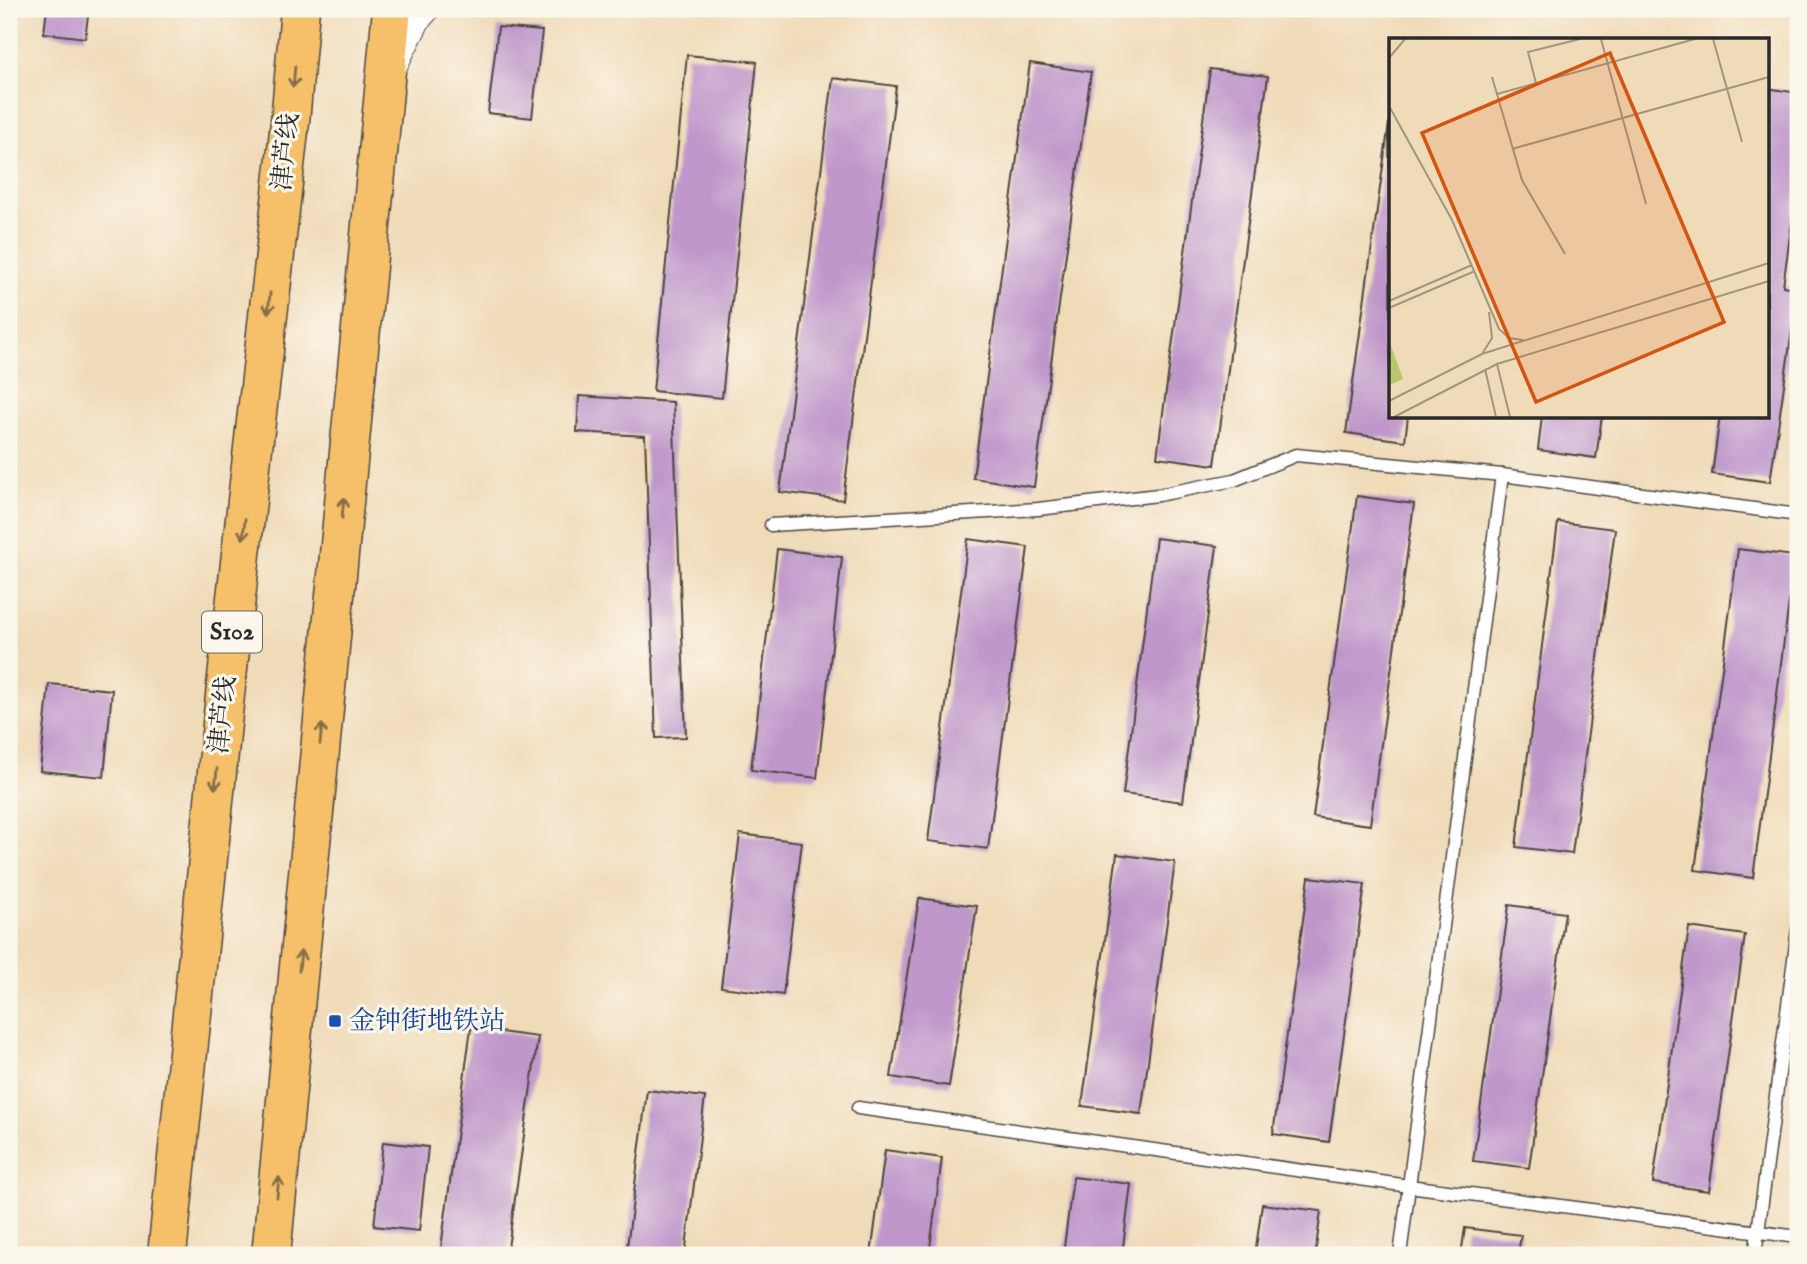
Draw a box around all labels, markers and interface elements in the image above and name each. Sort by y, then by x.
inset map [1389,38,1769,418]
one-way arrow [287,65,300,88]
street label: 津芦线 [266,111,306,193]
one-way arrow [263,291,276,314]
one-way arrow [337,497,350,520]
one-way arrow [237,517,250,540]
road number: S102 [202,612,262,652]
street label: 津芦线 [203,674,243,756]
one-way arrow [315,724,328,746]
one-way arrow [209,768,222,790]
one-way arrow [293,950,306,973]
place label: 金钟街地铁站 [349,1005,505,1038]
marker: 金钟街地铁站 [327,1013,343,1029]
one-way arrow [272,1177,285,1199]

